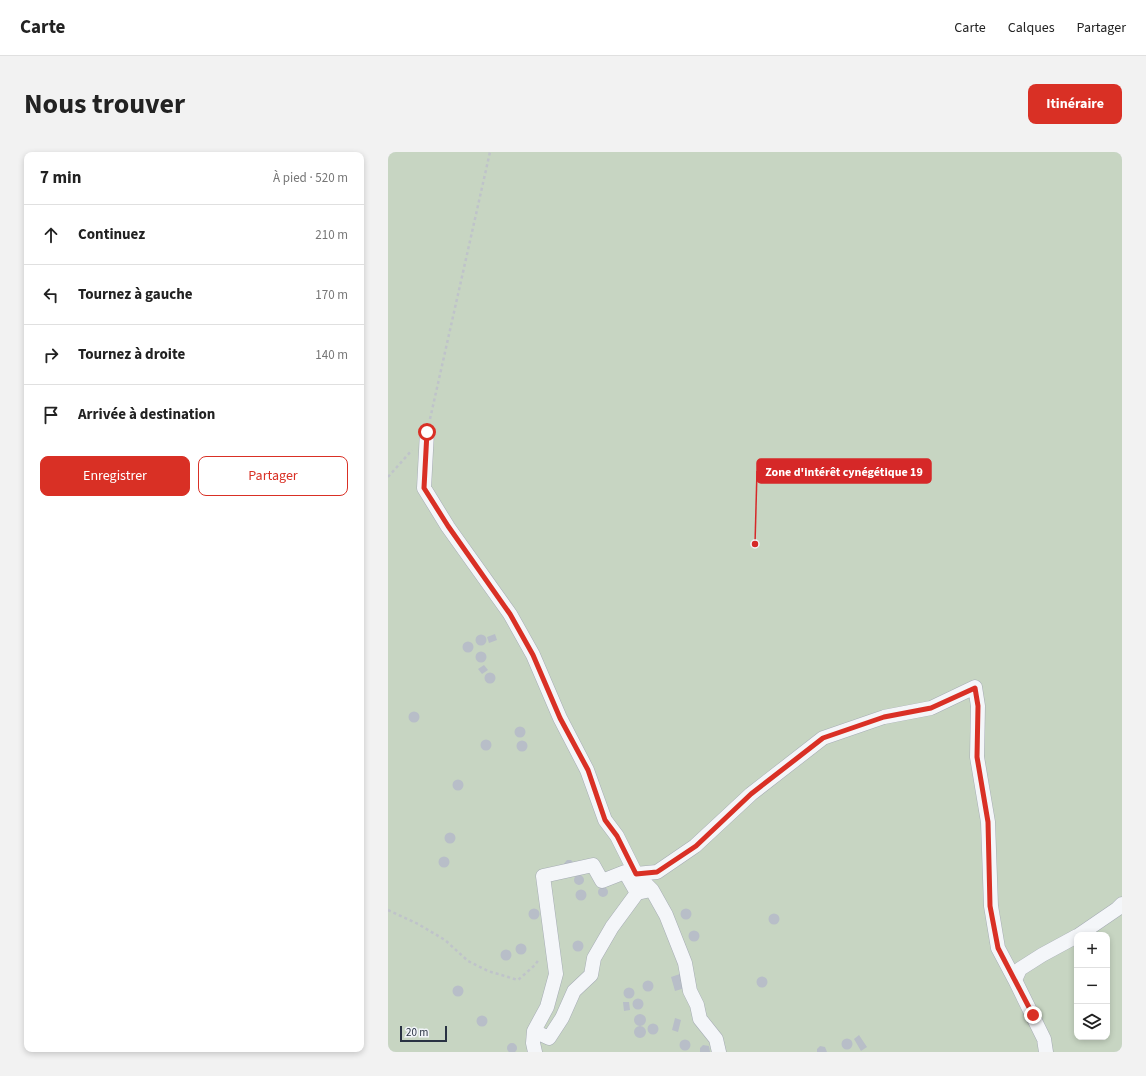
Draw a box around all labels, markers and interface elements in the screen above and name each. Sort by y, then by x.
text: Carte [20,14,65,41]
text: Carte [954,18,986,38]
text: Calques [1008,18,1055,38]
text: Partager [1077,18,1126,38]
text: Nous trouver [24,84,185,124]
button: Itinéraire [1028,84,1122,124]
text: 7 min [40,166,81,190]
text: À pied · 520 m [273,169,348,187]
icon: ahead [40,224,62,246]
text: Continuez [78,224,145,245]
text: 210 m [315,226,348,244]
icon: left [40,284,62,306]
text: Tournez à gauche [78,284,193,305]
text: 170 m [315,286,348,304]
icon: right [40,344,62,366]
text: Tournez à droite [78,344,185,365]
text: 140 m [315,346,348,364]
icon: arrive [40,404,62,426]
text: Arrivée à destination [78,404,215,425]
route start [418,423,436,441]
button: Enregistrer [40,456,190,496]
button: Partager [198,456,348,496]
callout: Zone d'intérêt cynégétique 19 [757,459,931,483]
text: Zone d'intérêt cynégétique 19 [765,464,923,481]
map controls [1074,932,1110,1040]
button: + [1074,932,1110,968]
button: − [1074,968,1110,1004]
button: layers [1074,1004,1110,1040]
route end [1024,1006,1042,1024]
scale bar [400,1024,447,1043]
text: 20 m [406,1025,428,1040]

